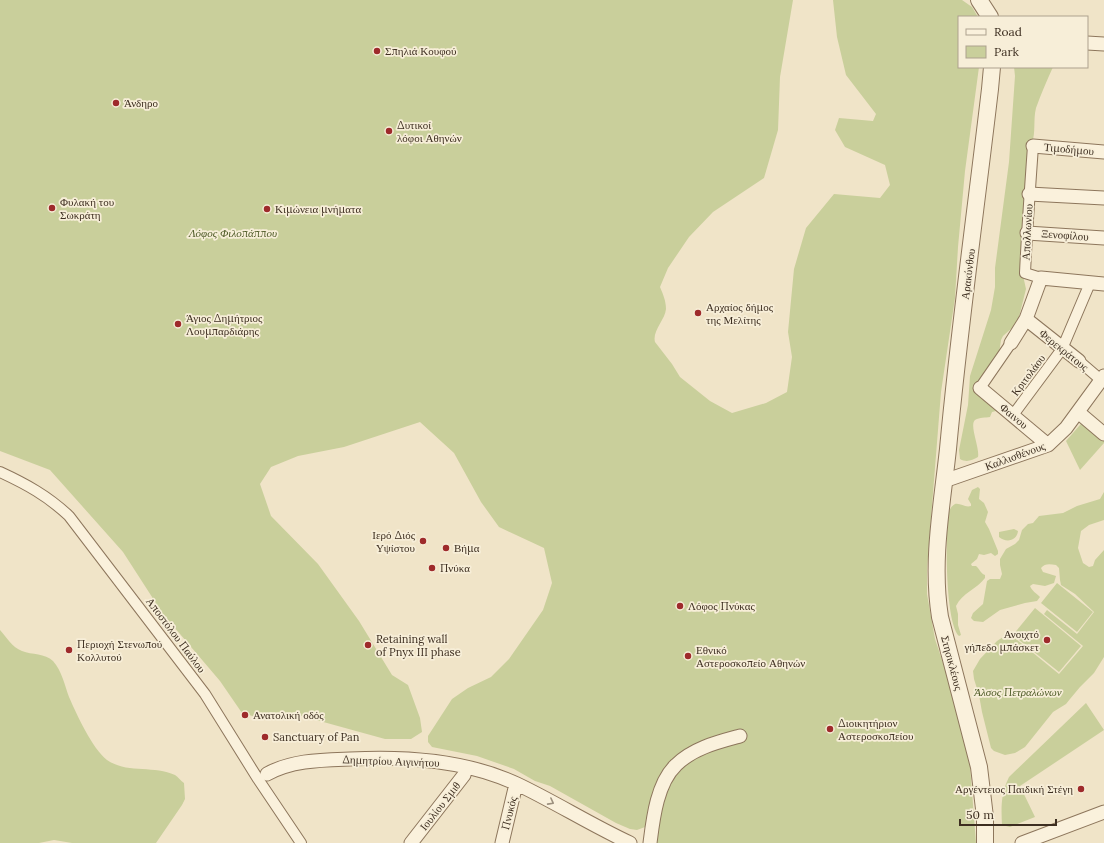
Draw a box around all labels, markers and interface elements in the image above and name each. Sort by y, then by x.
legend [958,16,1088,68]
text: Road [994,24,1022,39]
place label: Σπηλιά Κουφού [385,44,457,58]
text: Park [994,44,1020,59]
marker: Σπηλιά Κουφού [372,46,382,56]
place label: Άνδηρο [124,96,159,110]
marker: Άνδηρο [111,98,121,108]
place label: Δυτικοί λόφοι Αθηνών [397,118,462,145]
marker: Δυτικοί λόφοι Αθηνών [384,126,394,136]
street label: Τιμοδήμου [1043,140,1095,158]
place label: Φυλακή του Σωκράτη [60,195,115,222]
place label: Κιμώνεια μνήματα [275,202,362,216]
marker: Φυλακή του Σωκράτη [47,203,57,213]
street label: Απολλωνίου [1019,203,1036,261]
marker: Κιμώνεια μνήματα [262,204,272,214]
park label: Λόφος Φιλοπάππου [188,226,277,240]
street label: Ξενοφίλου [1041,226,1090,244]
street label: Αρακύνθου [958,247,978,300]
place label: Αρχαίος δήμος της Μελίτης [706,300,774,327]
marker: Αρχαίος δήμος της Μελίτης [693,308,703,318]
place label: Άγιος Δημήτριος Λουμπαρδιάρης [186,311,263,338]
marker: Άγιος Δημήτριος Λουμπαρδιάρης [173,319,183,329]
street label: Φερεκράτους [1037,326,1092,374]
street label: Κριτολάου [1008,351,1048,399]
street label: Φαινου [997,400,1031,432]
street label: Καλλισθένους [983,438,1048,473]
place label: Ιερό Διός Υψίστου [372,528,416,555]
marker: Ιερό Διός Υψίστου [418,536,428,546]
place label: Βήμα [454,541,480,555]
marker: Βήμα [441,543,451,553]
place label: Πνύκα [440,561,470,575]
marker: Πνύκα [427,563,437,573]
street label: Αποστόλου Παύλου [143,595,209,676]
place label: Λόφος Πνύκας [688,599,756,613]
marker: Λόφος Πνύκας [675,601,685,611]
place label: Ανοιχτό γήπεδο μπάσκετ [963,627,1040,654]
place label: Retaining wall of Pnyx III phase [376,632,461,659]
street label: Στησικλέους [938,634,966,693]
marker: Ανοιχτό γήπεδο μπάσκετ [1042,635,1052,645]
place label: Περιοχή Στενωπού Κολλυτού [77,637,163,664]
marker: Retaining wall of Pnyx III phase [363,640,373,650]
place label: Εθνικό Αστεροσκοπείο Αθηνών [696,643,805,670]
marker: Περιοχή Στενωπού Κολλυτού [64,645,74,655]
marker: Εθνικό Αστεροσκοπείο Αθηνών [683,651,693,661]
park label: Άλσος Πετραλώνων [973,685,1062,699]
place label: Ανατολική οδός [253,708,324,722]
marker: Ανατολική οδός [240,710,250,720]
place label: Διοικητήριον Αστεροσκοπείου [838,716,914,743]
marker: Διοικητήριον Αστεροσκοπείου [825,724,835,734]
place label: Sanctuary of Pan [273,730,360,744]
marker: Sanctuary of Pan [260,732,270,742]
street label: Δημητρίου Αιγινήτου [342,752,440,770]
street label: Ιουλίου Σμιθ [417,779,463,833]
place label: Αργέντειος Παιδική Στέγη [955,782,1073,796]
marker: Αργέντειος Παιδική Στέγη [1076,784,1086,794]
street label: Πνυκός [498,794,520,831]
one-way arrow [547,797,554,805]
scale bar [960,801,1056,827]
text: 50 m [966,807,994,822]

